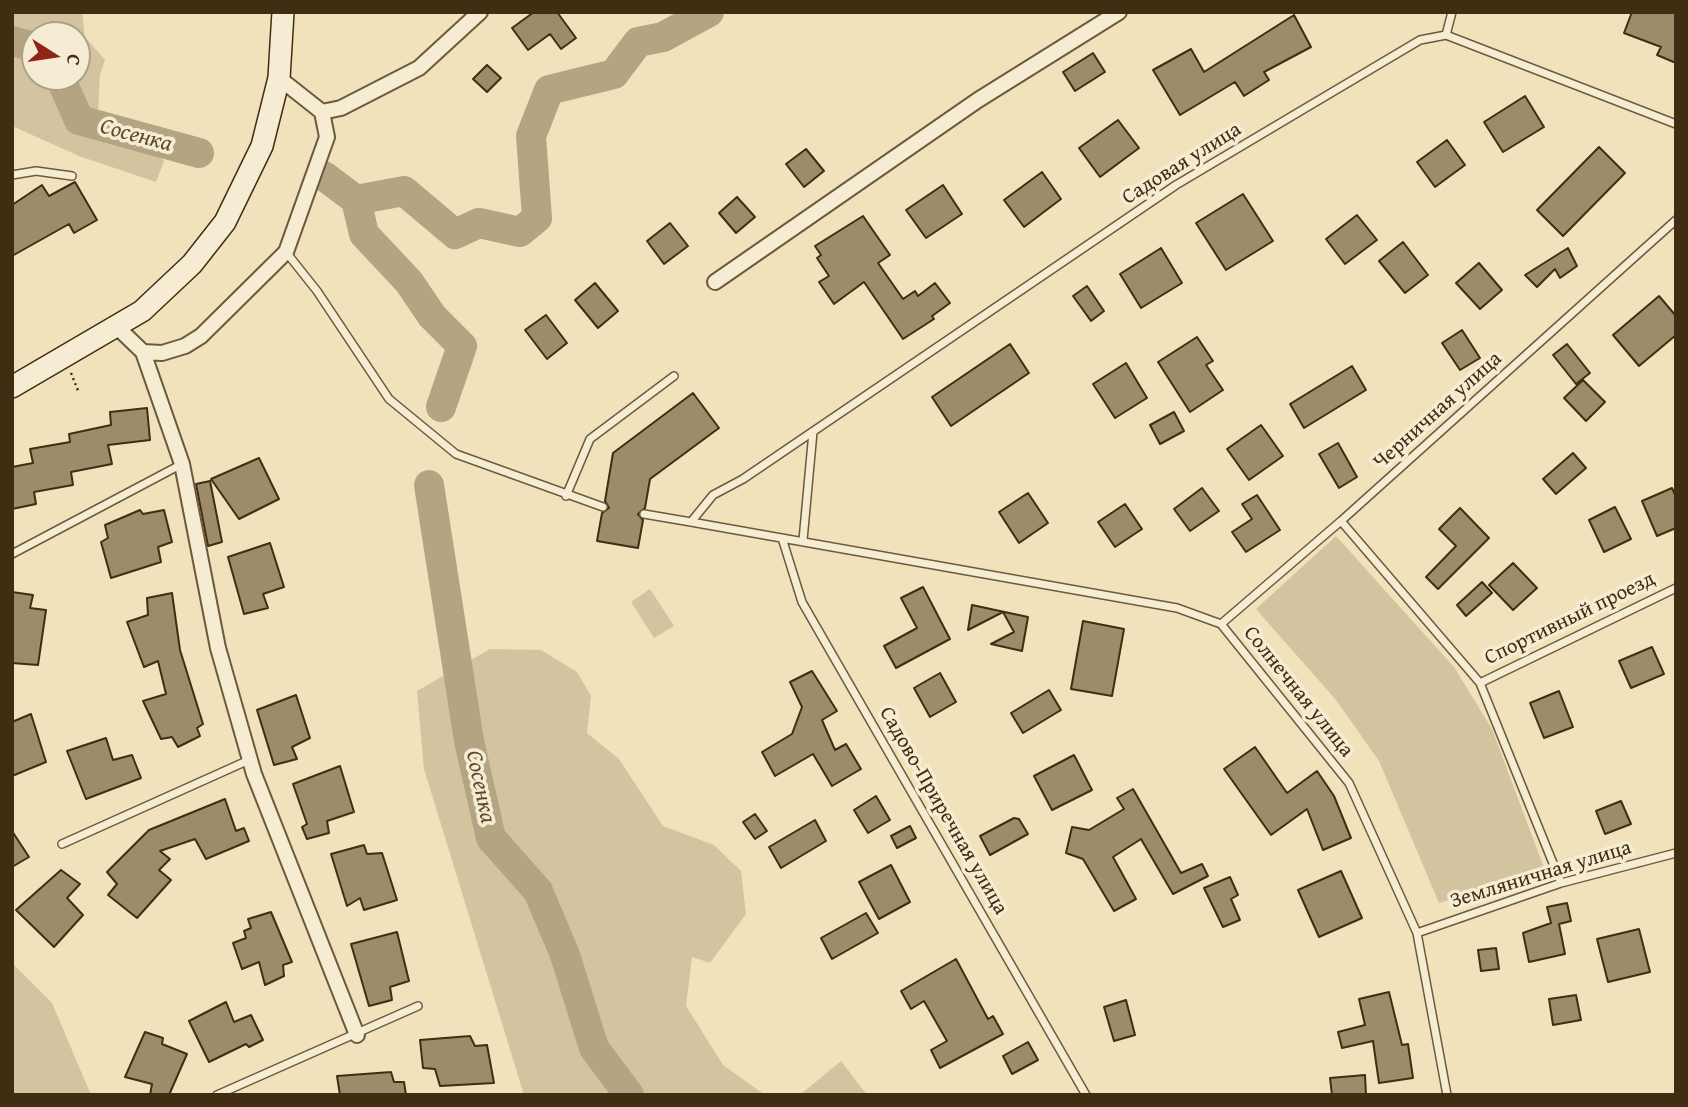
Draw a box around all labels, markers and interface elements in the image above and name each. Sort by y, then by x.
north arrow [21,21,91,91]
text: С [60,52,89,68]
water label: Сосенка [97,113,175,159]
street label: Садовая улица [1118,117,1246,211]
street label: Черничная улица [1369,347,1507,475]
street label: Спортивный проезд [1481,567,1659,671]
street label: Солнечная улица [1238,621,1358,763]
street label: Садово-Приречная улица [873,703,1013,919]
water label: Сосенка [459,748,501,826]
street label: Земляничная улица [1447,835,1635,915]

